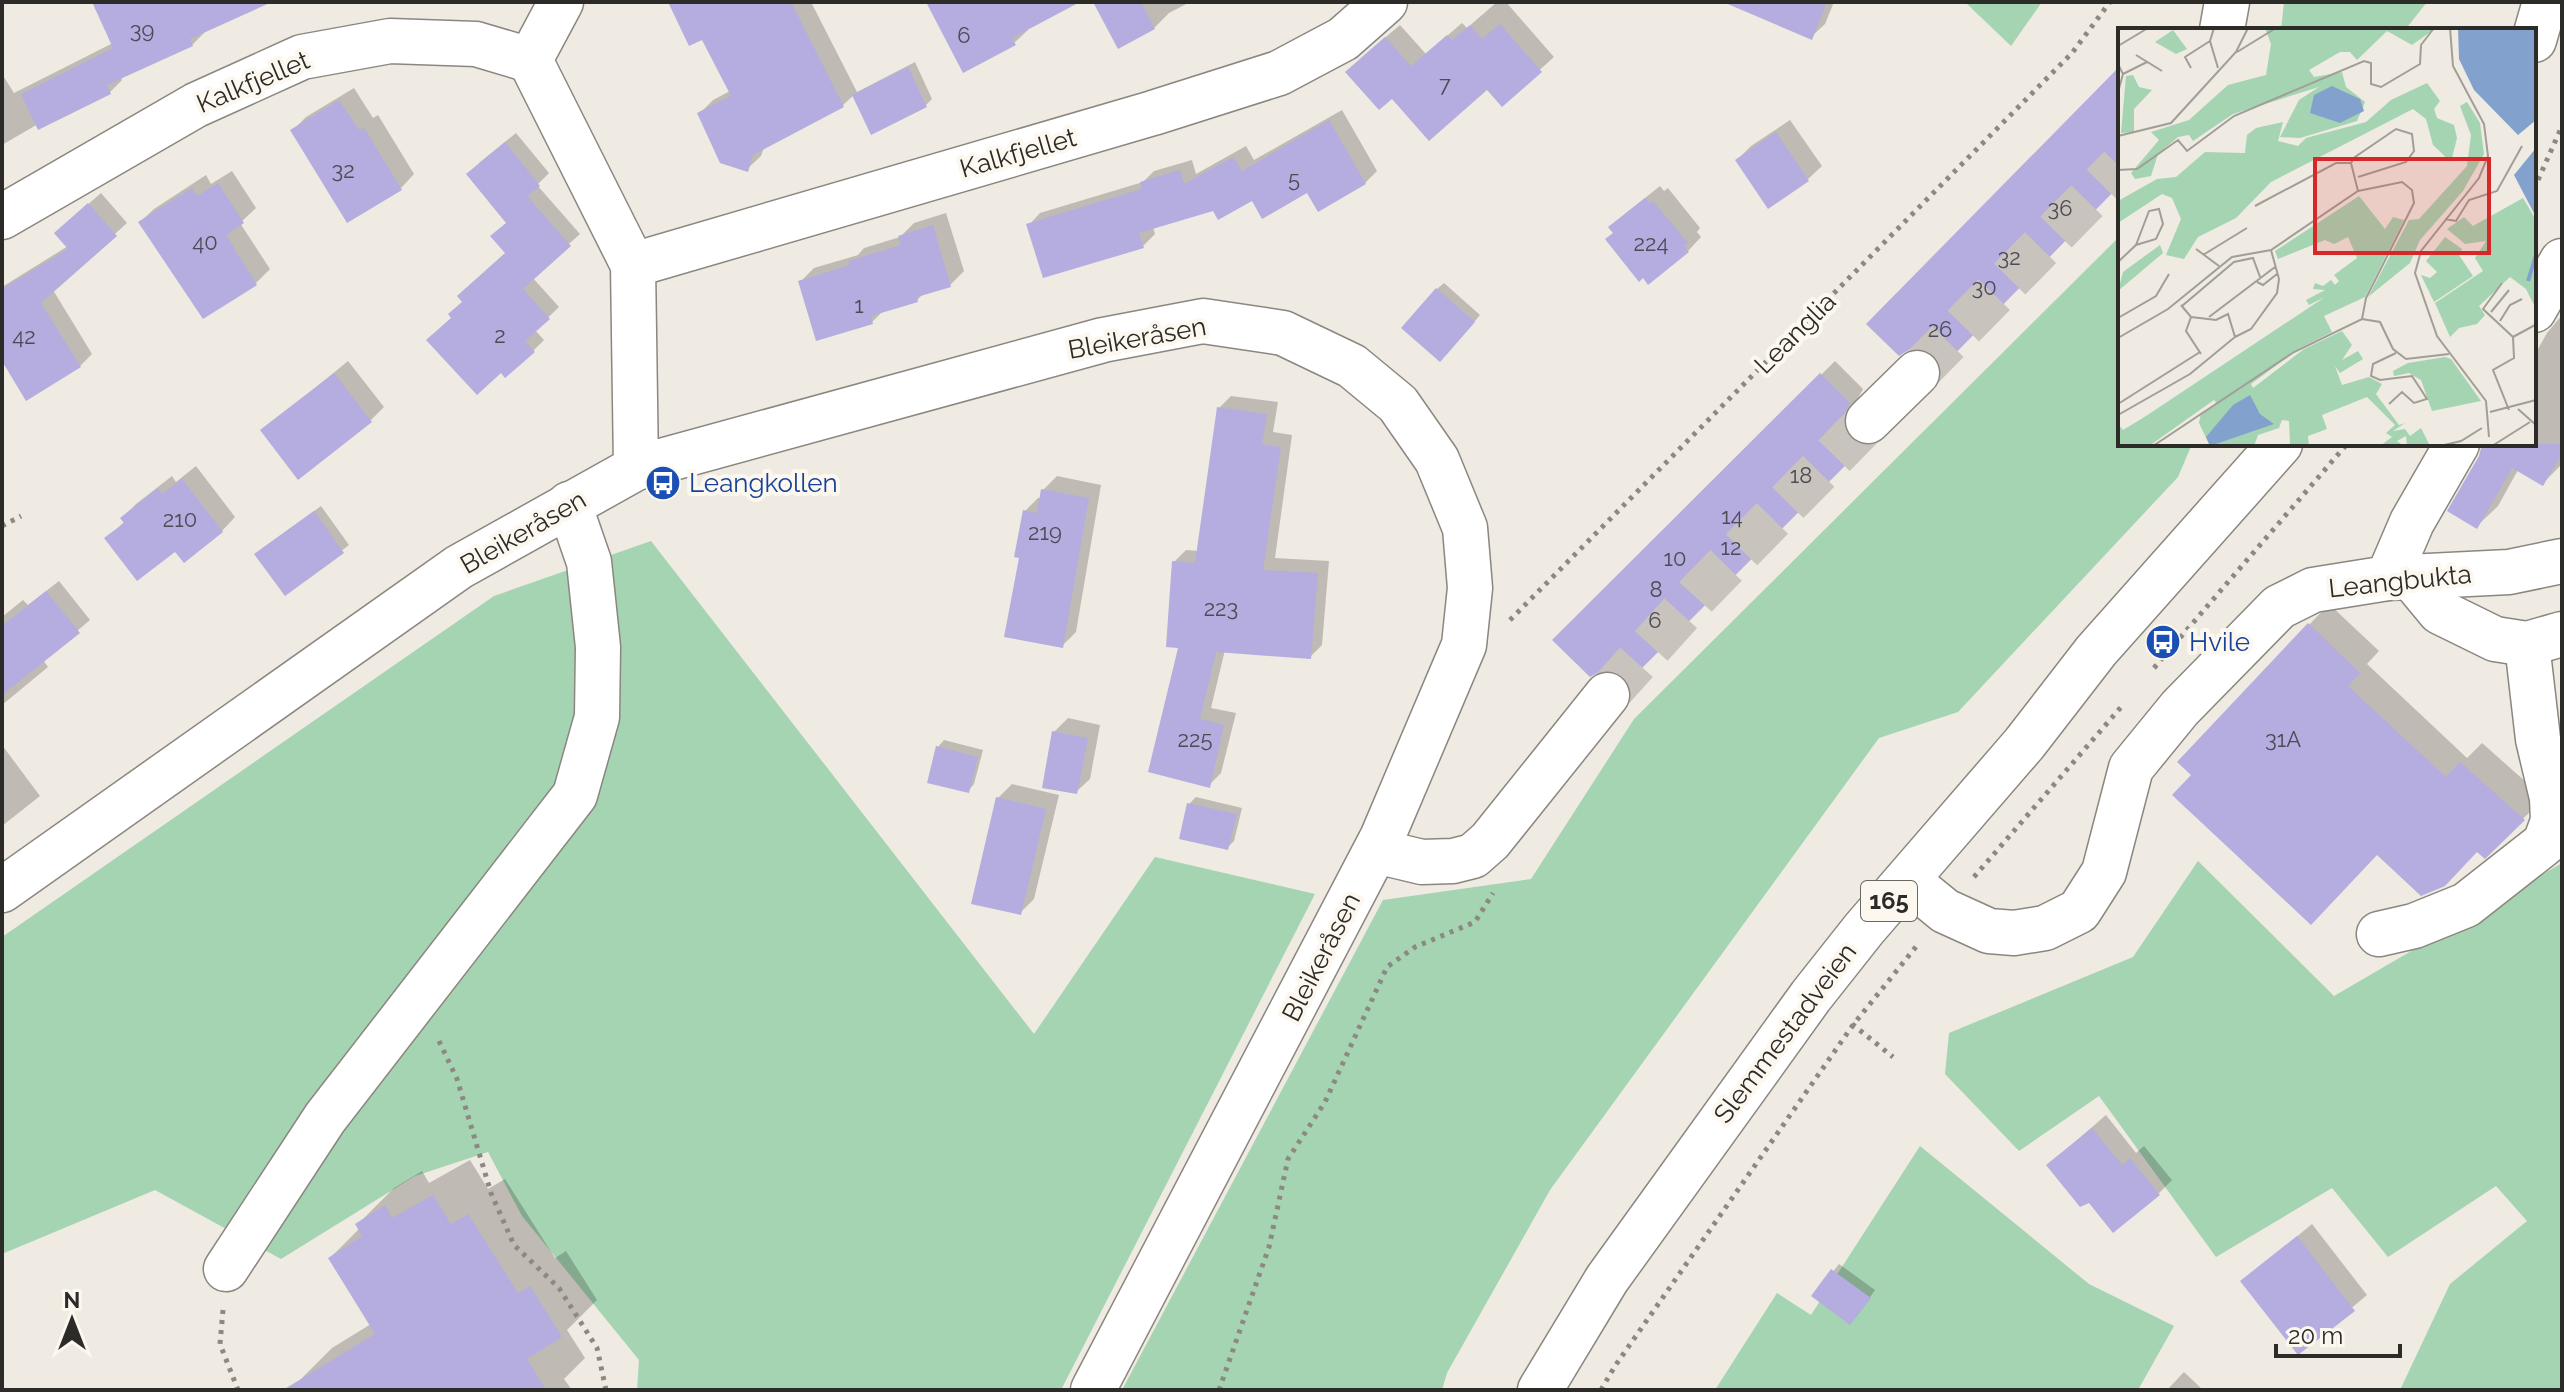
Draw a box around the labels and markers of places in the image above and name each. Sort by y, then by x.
bus stop icon: Leangkollen [644,464,682,502]
place label: Leangkollen [689,468,838,498]
bus stop icon: Hvile [2144,623,2182,661]
place label: Hvile [2189,627,2250,657]

